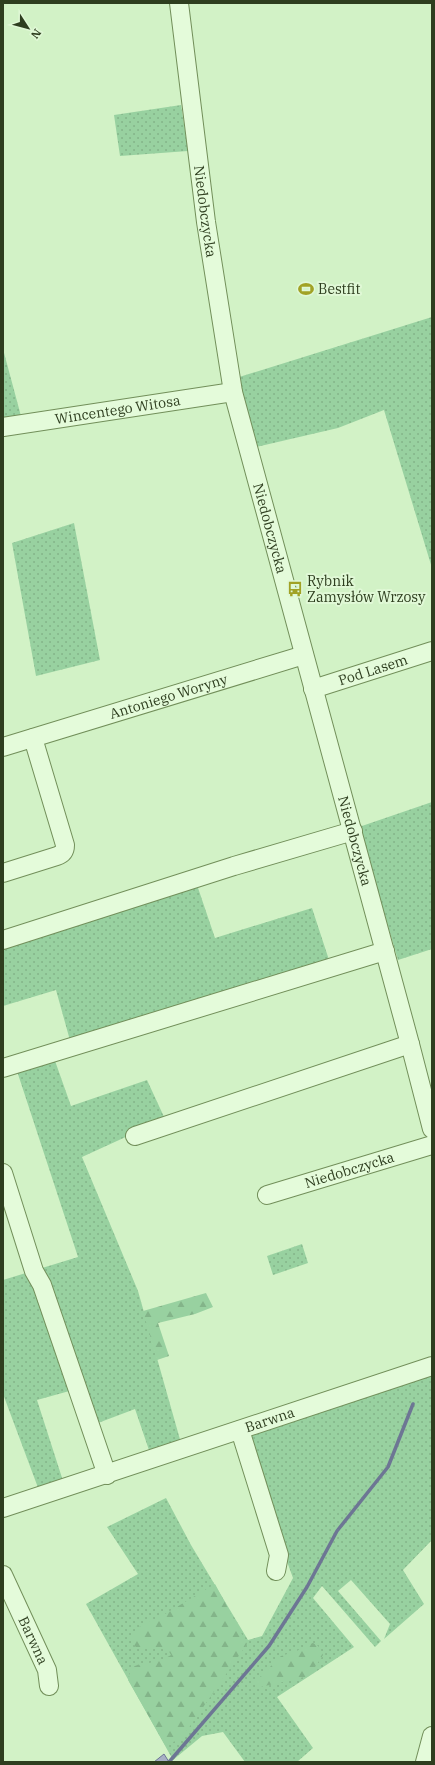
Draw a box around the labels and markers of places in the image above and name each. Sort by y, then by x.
sports icon: Bestfit [297,280,315,298]
place label: Bestfit [318,280,360,298]
place label: Rybnik Zamysłów Wrzosy [307,572,426,606]
bus stop icon: Rybnik Zamysłów Wrzosy [286,580,304,598]

